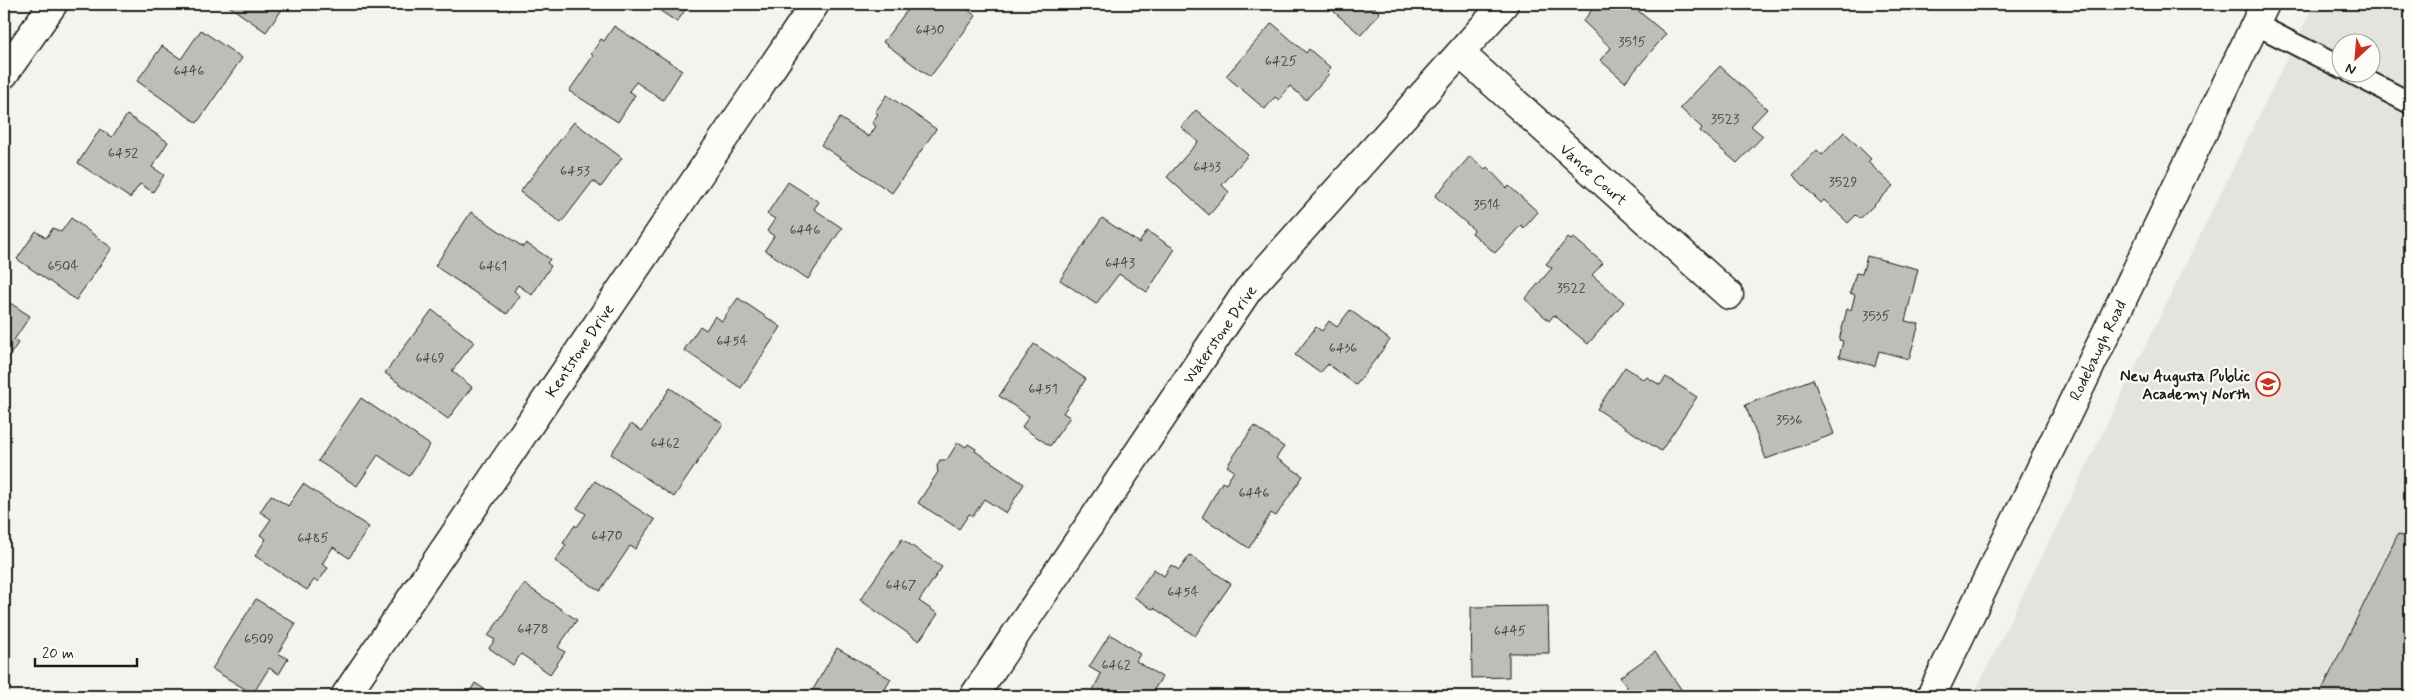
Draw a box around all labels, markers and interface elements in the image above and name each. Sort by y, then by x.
house number: 6430 [915,21,945,39]
north arrow [2332,32,2382,82]
house number: 3515 [1618,33,1646,51]
house number: 6425 [1265,52,1297,70]
text: N [2343,59,2359,79]
house number: 6446 [173,62,205,80]
house number: 3523 [1711,110,1739,128]
street label: Vance Court [1555,139,1632,211]
house number: 6452 [108,144,138,162]
house number: 6433 [1193,158,1221,176]
house number: 6453 [560,162,590,180]
house number: 3529 [1828,173,1858,191]
house number: 3514 [1473,196,1501,214]
house number: 6446 [789,221,821,239]
house number: 6443 [1105,254,1135,272]
house number: 6504 [47,257,79,275]
house number: 6461 [479,257,507,275]
house number: 3522 [1557,279,1586,297]
street label: Waterstone Drive [1178,281,1262,389]
street label: Rodebaugh Road [2065,297,2132,404]
street label: Kentstone Drive [541,300,620,402]
house number: 3535 [1862,307,1890,325]
house number: 6454 [716,332,748,350]
house number: 6436 [1329,339,1357,357]
house number: 6469 [415,349,445,367]
place label: New Augusta Public Academy North [2120,366,2250,405]
school or university icon: New Augusta Public Academy North [2255,371,2281,397]
house number: 6451 [1028,380,1058,398]
house number: 3536 [1776,411,1802,429]
house number: 6462 [650,434,680,452]
house number: 6446 [1238,484,1270,502]
house number: 6470 [591,527,623,545]
house number: 6485 [297,529,329,547]
house number: 6467 [886,576,917,594]
house number: 6454 [1167,583,1199,601]
house number: 6478 [517,620,549,638]
house number: 6445 [1494,622,1526,640]
house number: 6509 [244,630,274,648]
scale bar [35,635,138,667]
text: 20 m [42,644,74,664]
house number: 6462 [1101,656,1131,674]

